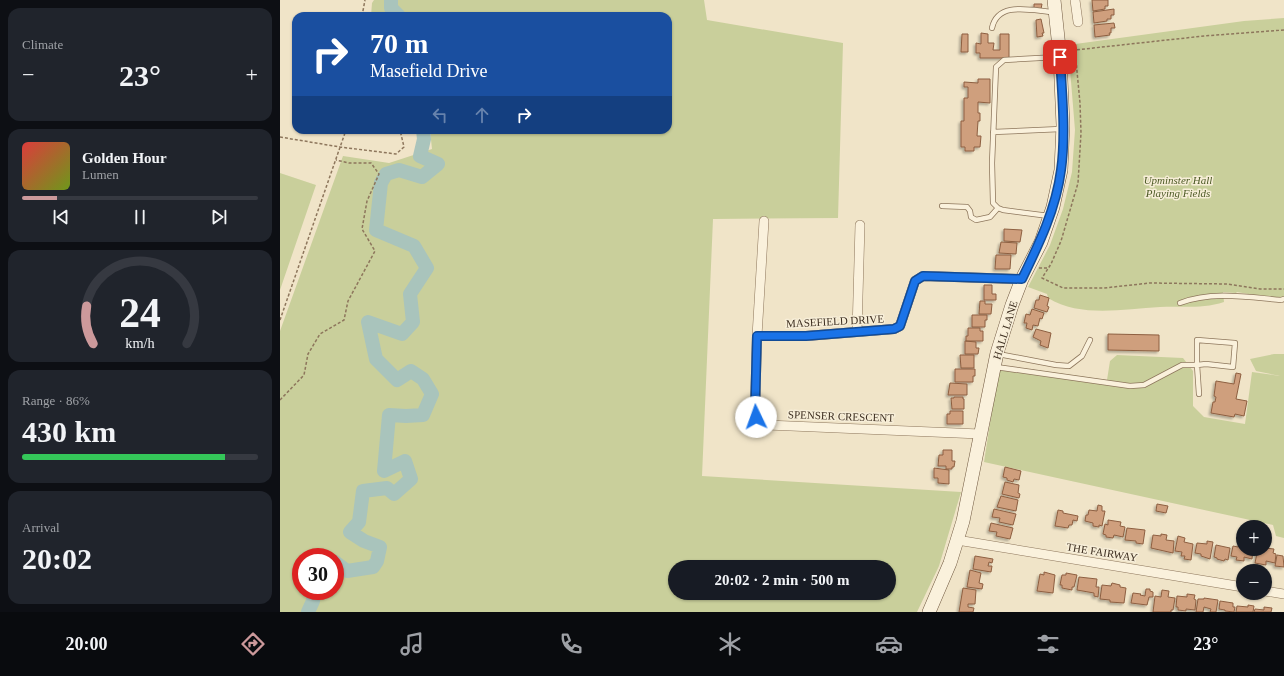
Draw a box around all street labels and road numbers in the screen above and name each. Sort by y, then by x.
street label: HALL LANE [990,299,1020,361]
street label: MASEFIELD DRIVE [786,312,885,330]
street label: SPENSER CRESCENT [788,408,894,424]
street label: THE FAIRWAY [1066,540,1138,564]

